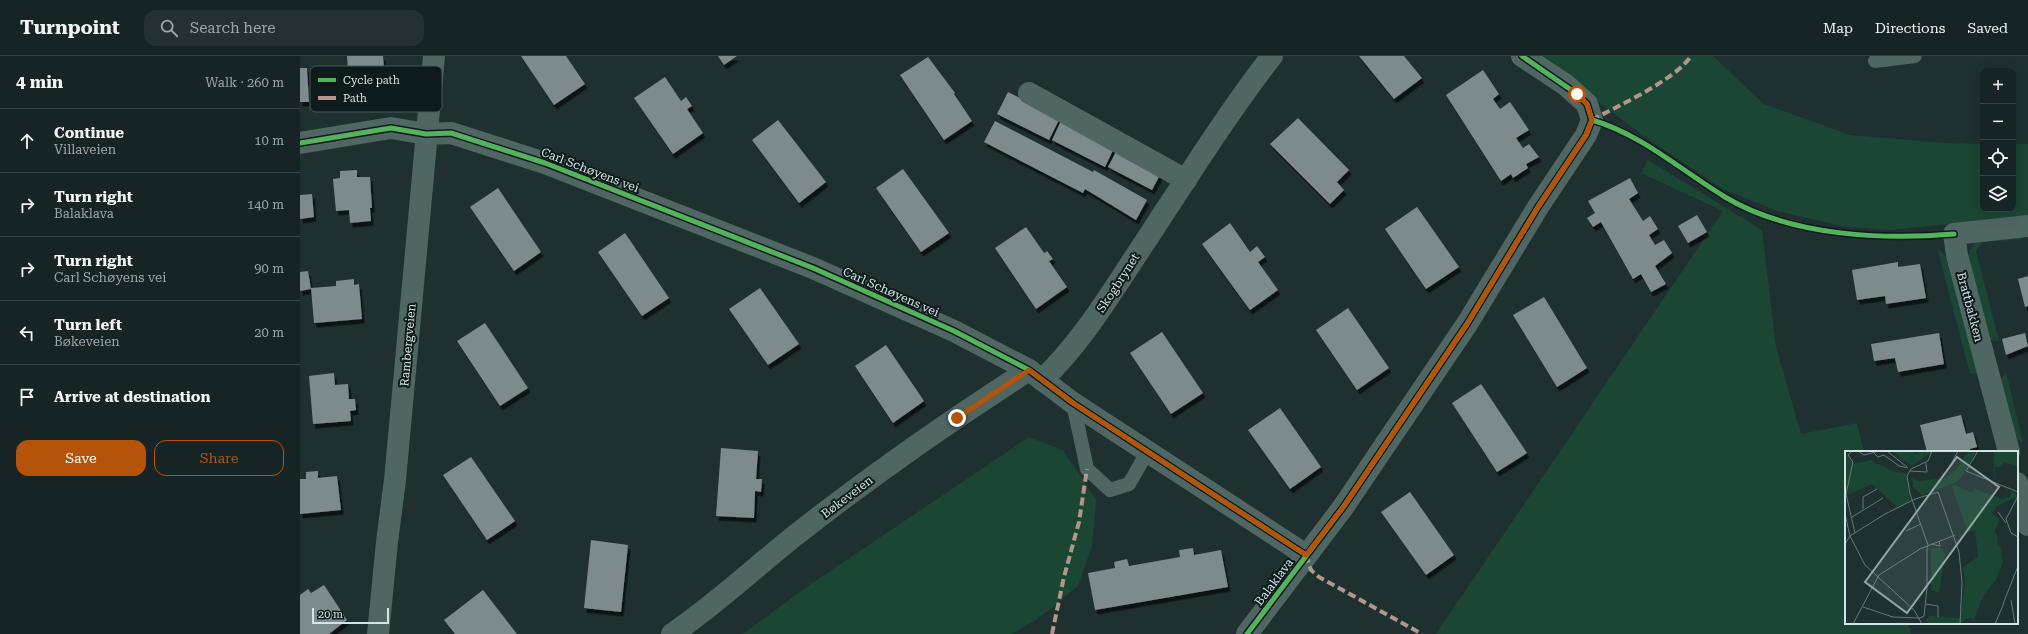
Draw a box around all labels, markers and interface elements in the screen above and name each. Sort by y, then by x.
search box [144,10,424,46]
text: Turnpoint [20,16,120,39]
icon: search [158,17,180,39]
text: Search here [190,19,276,37]
text: Map [1823,20,1853,36]
text: Directions [1875,20,1945,36]
text: Saved [1967,20,2008,36]
legend [310,66,442,112]
map controls [1980,68,2016,212]
button: + [1980,68,2016,104]
text: 4 min [16,72,63,92]
text: Cycle path [343,74,400,87]
text: Walk · 260 m [205,75,284,90]
route start [1568,85,1586,103]
text: Path [343,92,367,105]
button: − [1980,104,2016,140]
text: Continue [54,124,124,142]
icon: ahead [16,130,38,152]
text: 10 m [254,133,284,148]
button: locate [1980,140,2016,176]
text: Villaveien [54,142,116,157]
street label: Carl Schøyens vei [539,145,641,195]
button: layers [1980,176,2016,212]
text: Turn right [54,188,133,206]
icon: right [16,194,38,216]
text: 140 m [247,197,284,212]
text: Balaklava [54,206,114,221]
street label: Skogbrynet [1094,250,1143,315]
text: Turn right [54,252,133,270]
icon: right [16,258,38,280]
text: 90 m [254,261,284,276]
street label: Carl Schøyens vei [841,265,941,320]
text: Carl Schøyens vei [54,270,166,285]
street label: Brattbakken [1954,271,1986,343]
street label: Rambergveien [397,303,419,387]
text: Turn left [54,316,122,334]
icon: left [16,322,38,344]
text: 20 m [254,325,284,340]
text: Bøkeveien [54,334,120,349]
icon: arrive [16,386,38,408]
text: Arrive at destination [54,388,210,406]
route end [948,409,966,427]
button: Save [16,440,146,476]
button: Share [154,440,284,476]
inset map [1845,451,2018,624]
street label: Bøkeveien [819,473,876,521]
street label: Balaklava [1252,555,1296,608]
scale bar [312,606,389,625]
text: 20 m [318,608,343,621]

